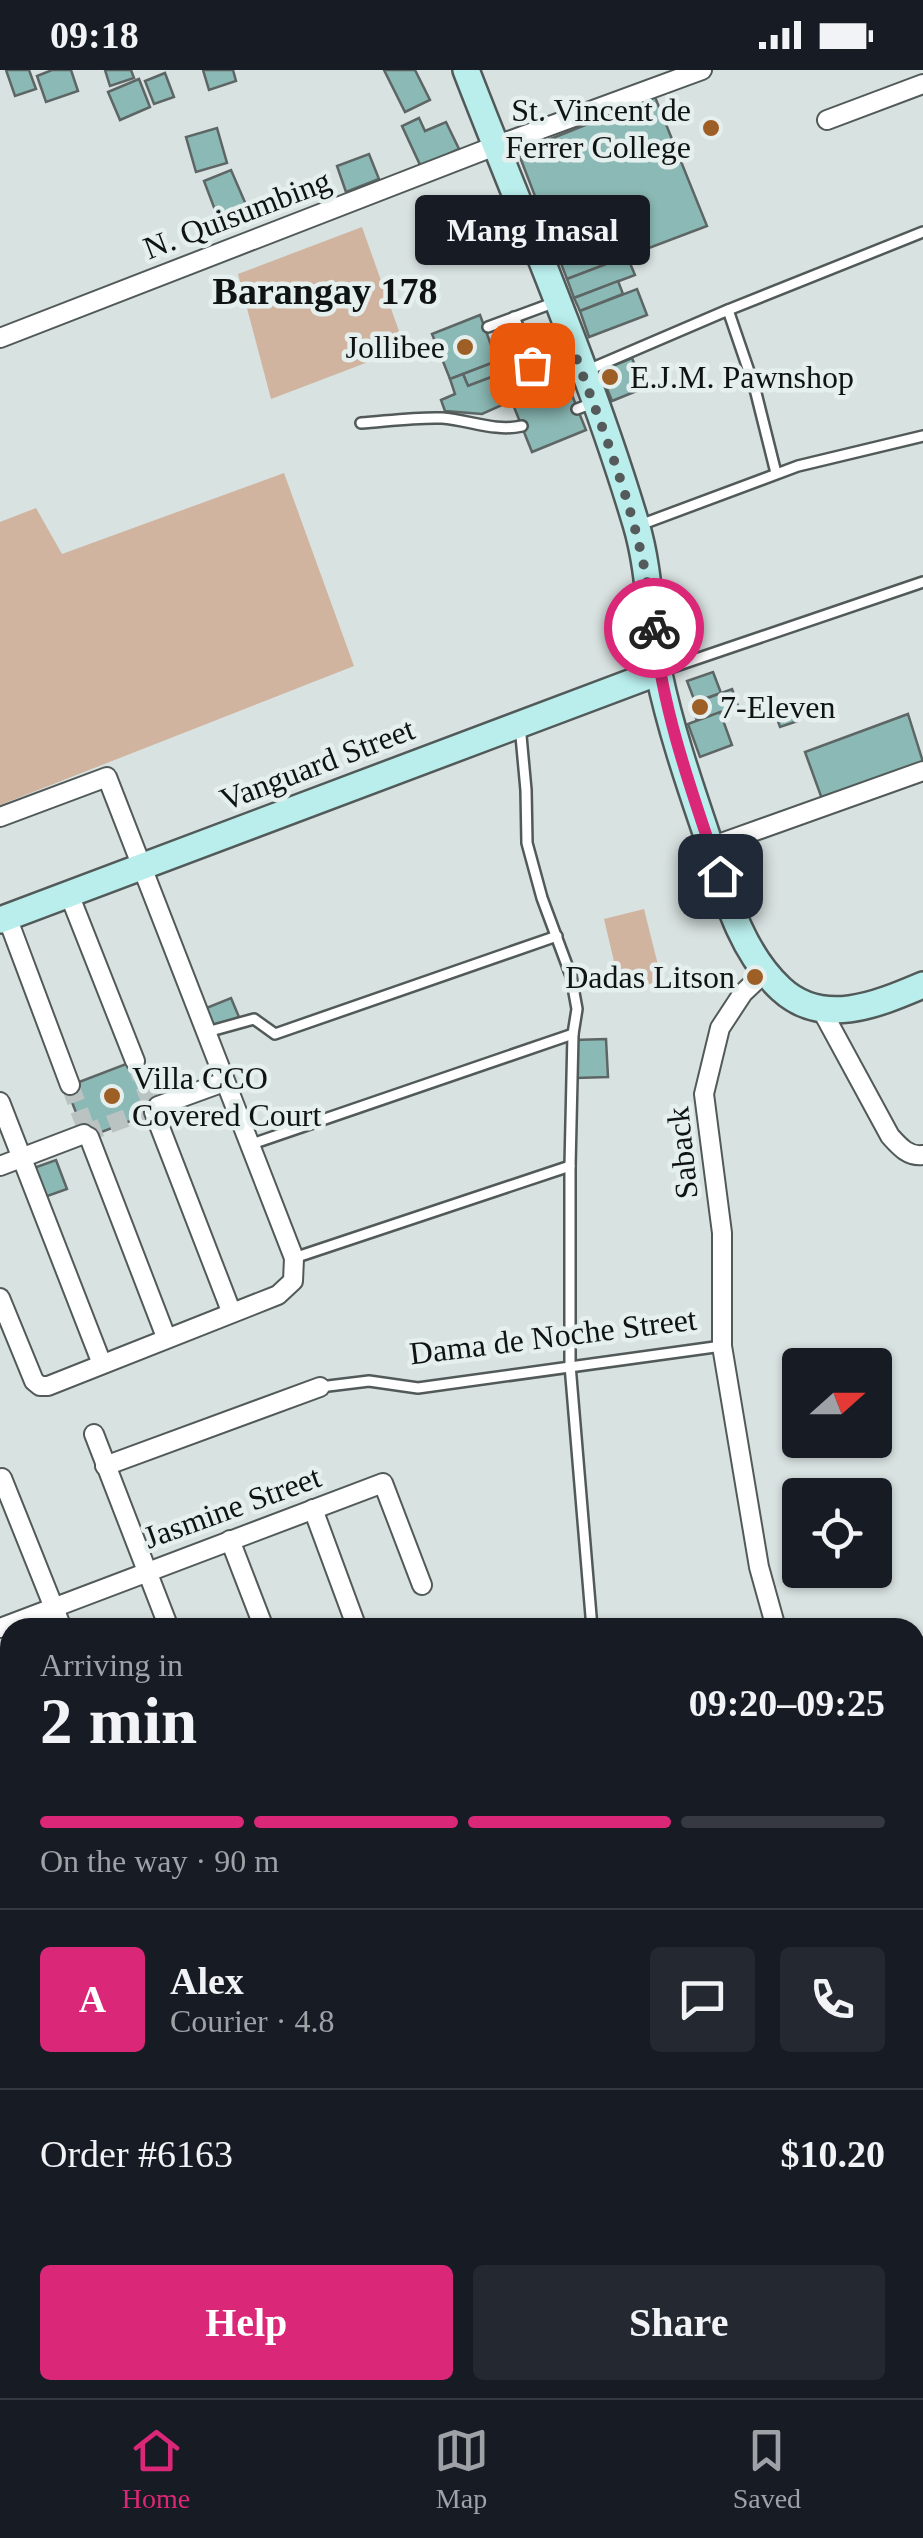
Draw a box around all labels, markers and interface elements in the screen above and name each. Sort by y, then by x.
text: 09:18 [50,14,139,56]
place label: St. Vincent de Ferrer College [505,92,691,165]
marker: St. Vincent de Ferrer College [700,117,722,139]
street label: N. Quisumbing [138,162,336,266]
callout: Mang Inasal [414,195,650,265]
text: Mang Inasal [447,212,618,248]
district label: Barangay 178 [213,270,437,312]
pin [490,323,575,408]
place label: Jollibee [345,329,445,365]
marker: Jollibee [454,336,476,358]
icon: bag [505,338,560,393]
place label: E.J.M. Pawnshop [630,359,854,395]
marker: E.J.M. Pawnshop [599,366,621,388]
courier [604,578,704,678]
icon: bike [627,601,682,656]
place label: 7-Eleven [720,689,836,725]
marker: 7-Eleven [689,696,711,718]
street label: Vanguard Street [215,710,419,818]
pin [678,834,763,919]
icon: home [693,849,748,904]
place label: Dadas Litson [565,959,735,995]
marker: Dadas Litson [744,966,766,988]
place label: Villa CCO Covered Court [132,1060,321,1133]
marker: Villa CCO Covered Court [101,1085,123,1107]
street label: Saback [659,1105,705,1201]
street label: Dama de Noche Street [407,1301,699,1371]
north arrow [782,1348,892,1458]
map controls [782,1348,892,1588]
street label: Jasmine Street [139,1458,326,1556]
button: locate [782,1478,892,1588]
text: Arriving in [40,1647,183,1683]
text: 09:20–09:25 [689,1682,885,1724]
text: 2 min [40,1685,197,1757]
text: On the way · 90 m [40,1843,279,1879]
button: chat [650,1947,755,2052]
button: phone [780,1947,885,2052]
text: Alex [170,1960,244,2002]
text: A [79,1978,106,2020]
text: Courier · 4.8 [170,2003,334,2039]
text: Order #6163 [40,2133,233,2175]
text: $10.20 [781,2133,885,2175]
button: Help [40,2265,453,2380]
button: Share [473,2265,885,2380]
tab: Home [122,2423,190,2515]
tab: Map [434,2423,489,2515]
tab: Saved [733,2423,801,2515]

